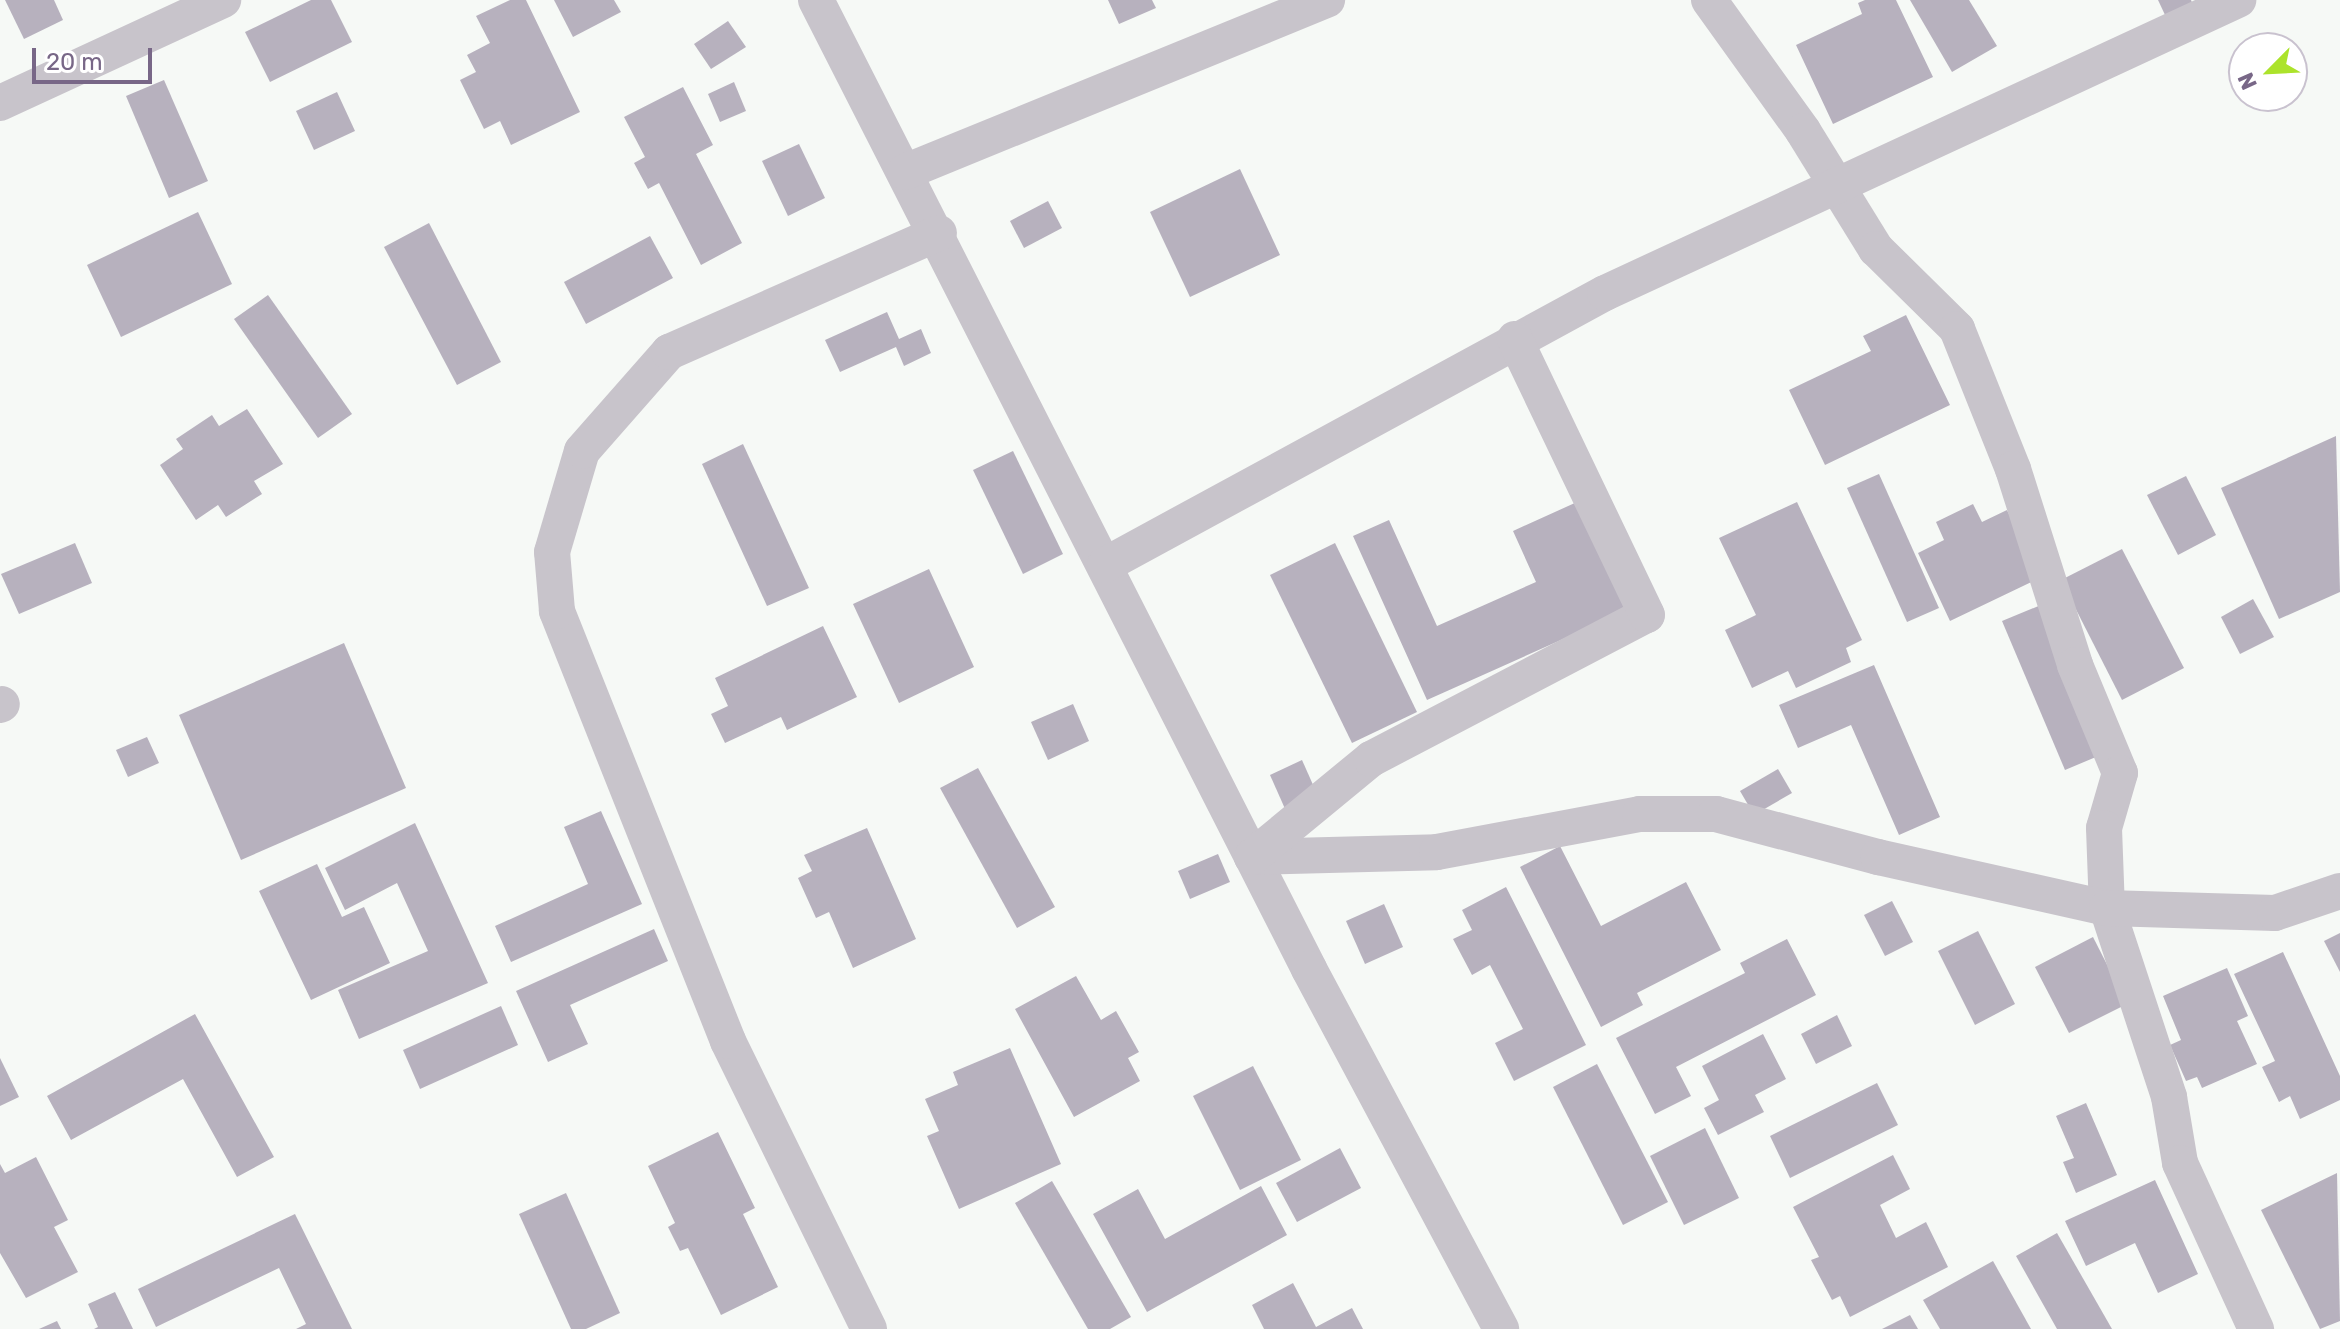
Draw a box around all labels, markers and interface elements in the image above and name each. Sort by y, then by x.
scale bar [36,32,156,82]
north arrow [2228,32,2308,112]
text: 20 m [46,48,103,76]
text: N [2232,68,2263,94]

